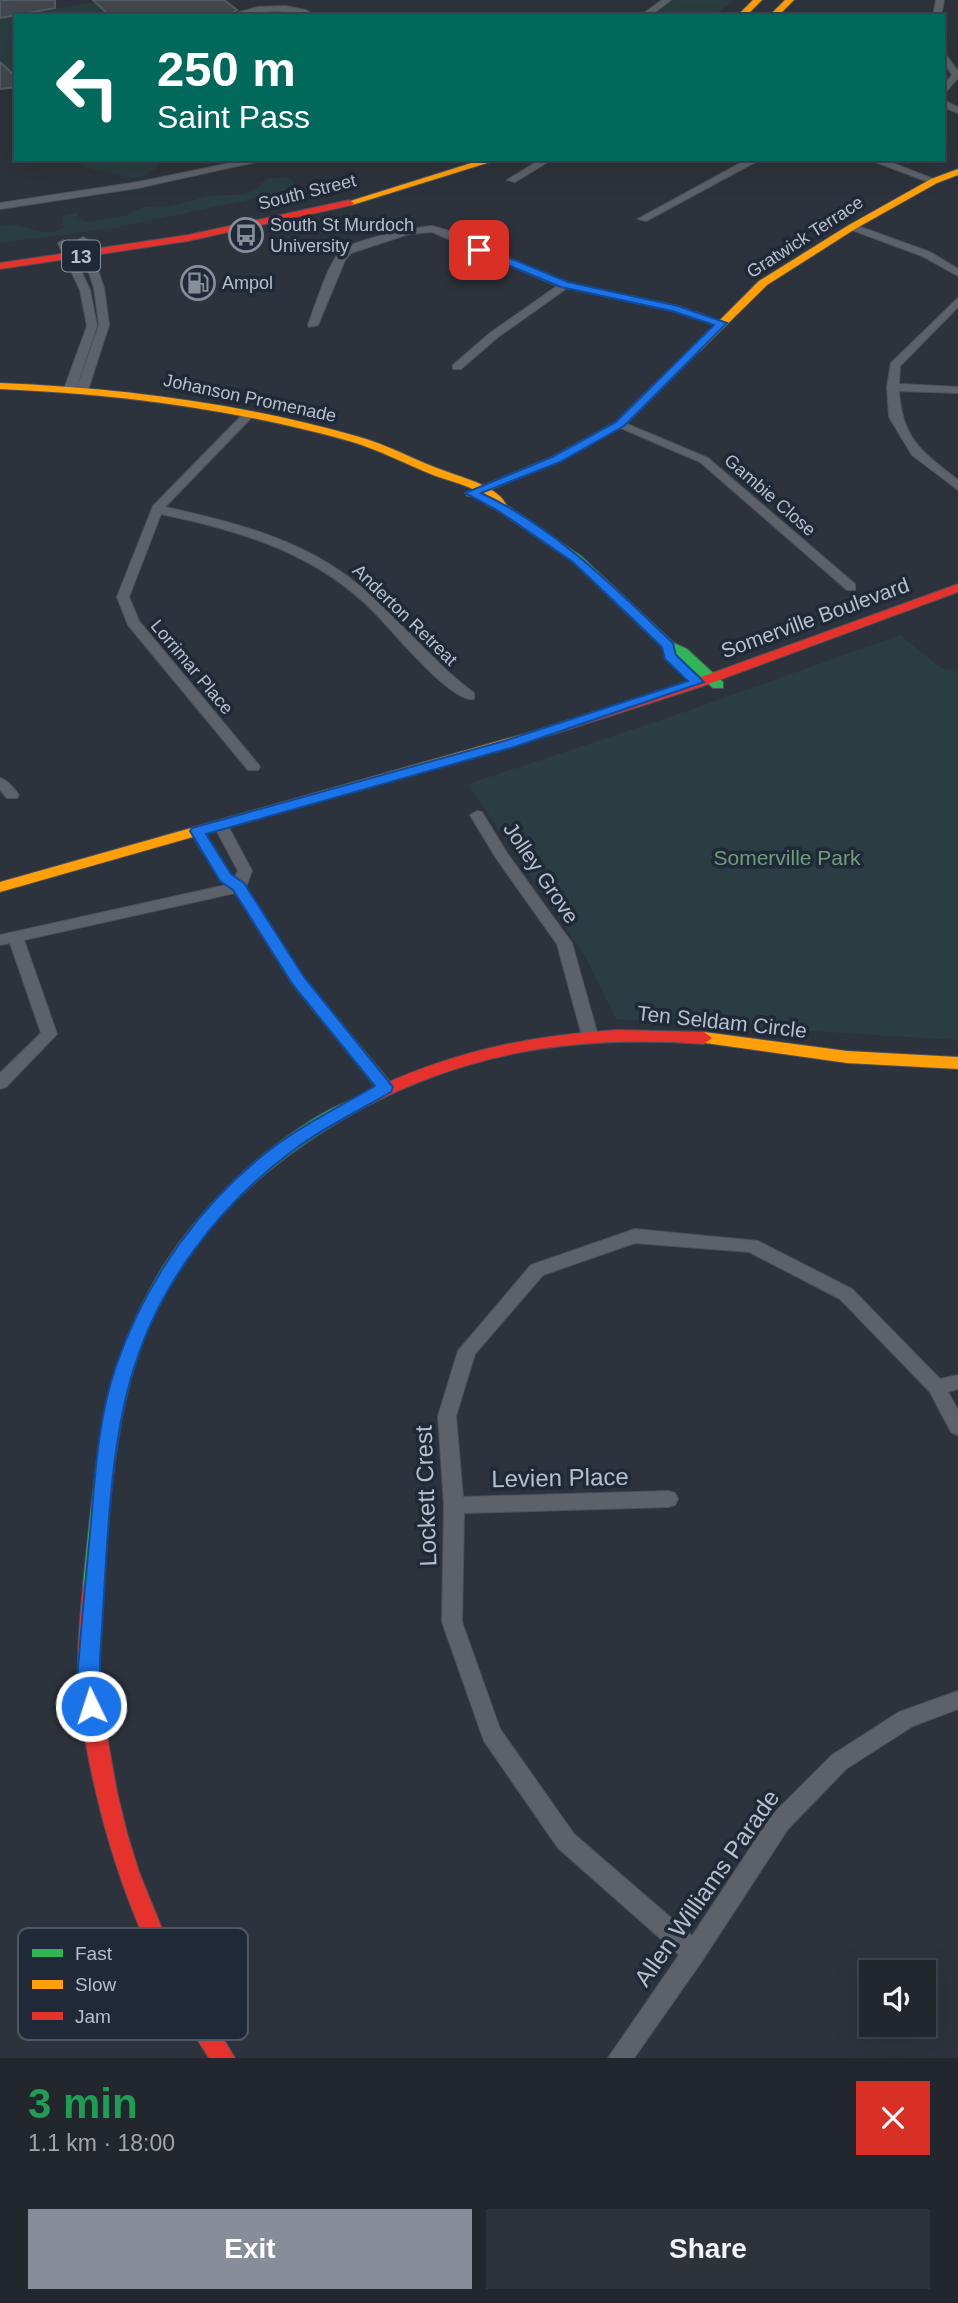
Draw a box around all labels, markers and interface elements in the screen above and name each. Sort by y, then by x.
icon: left [42,42,133,133]
text: 250 m [157,42,296,96]
text: Saint Pass [157,99,310,135]
street label: South Street [256,170,358,214]
street label: Gratwick Terrace [743,192,867,282]
place label: South St Murdoch University [270,215,414,256]
bus stop icon: South St Murdoch University [227,216,265,254]
pin [449,220,509,280]
icon: arrive [460,231,498,269]
road number: 13 [62,240,100,272]
fuel station icon: Ampol [179,264,217,302]
place label: Ampol [222,273,273,293]
street label: Johanson Promenade [162,370,338,426]
street label: Gambie Close [720,450,820,540]
street label: Anderton Retreat [349,560,461,670]
street label: Somerville Boulevard [718,573,912,662]
street label: Lorrimar Place [147,616,237,718]
street label: Jolley Grove [499,818,584,928]
park label: Somerville Park [713,846,861,869]
street label: Ten Seldam Circle [636,1001,808,1042]
street label: Lockett Crest [410,1425,441,1567]
street label: Levien Place [491,1463,629,1492]
position arrow [54,1669,128,1743]
street label: Allen Williams Parade [629,1784,785,1991]
legend [18,1928,248,2040]
text: Fast [75,1943,113,1964]
map controls [859,1960,936,2037]
button: sound [859,1960,936,2037]
text: Slow [75,1974,116,1995]
text: Jam [75,2006,111,2027]
text: 3 min [28,2080,138,2127]
button: close [856,2081,930,2155]
text: 1.1 km · 18:00 [28,2130,175,2156]
button: Exit [28,2209,472,2289]
button: Share [486,2209,930,2289]

